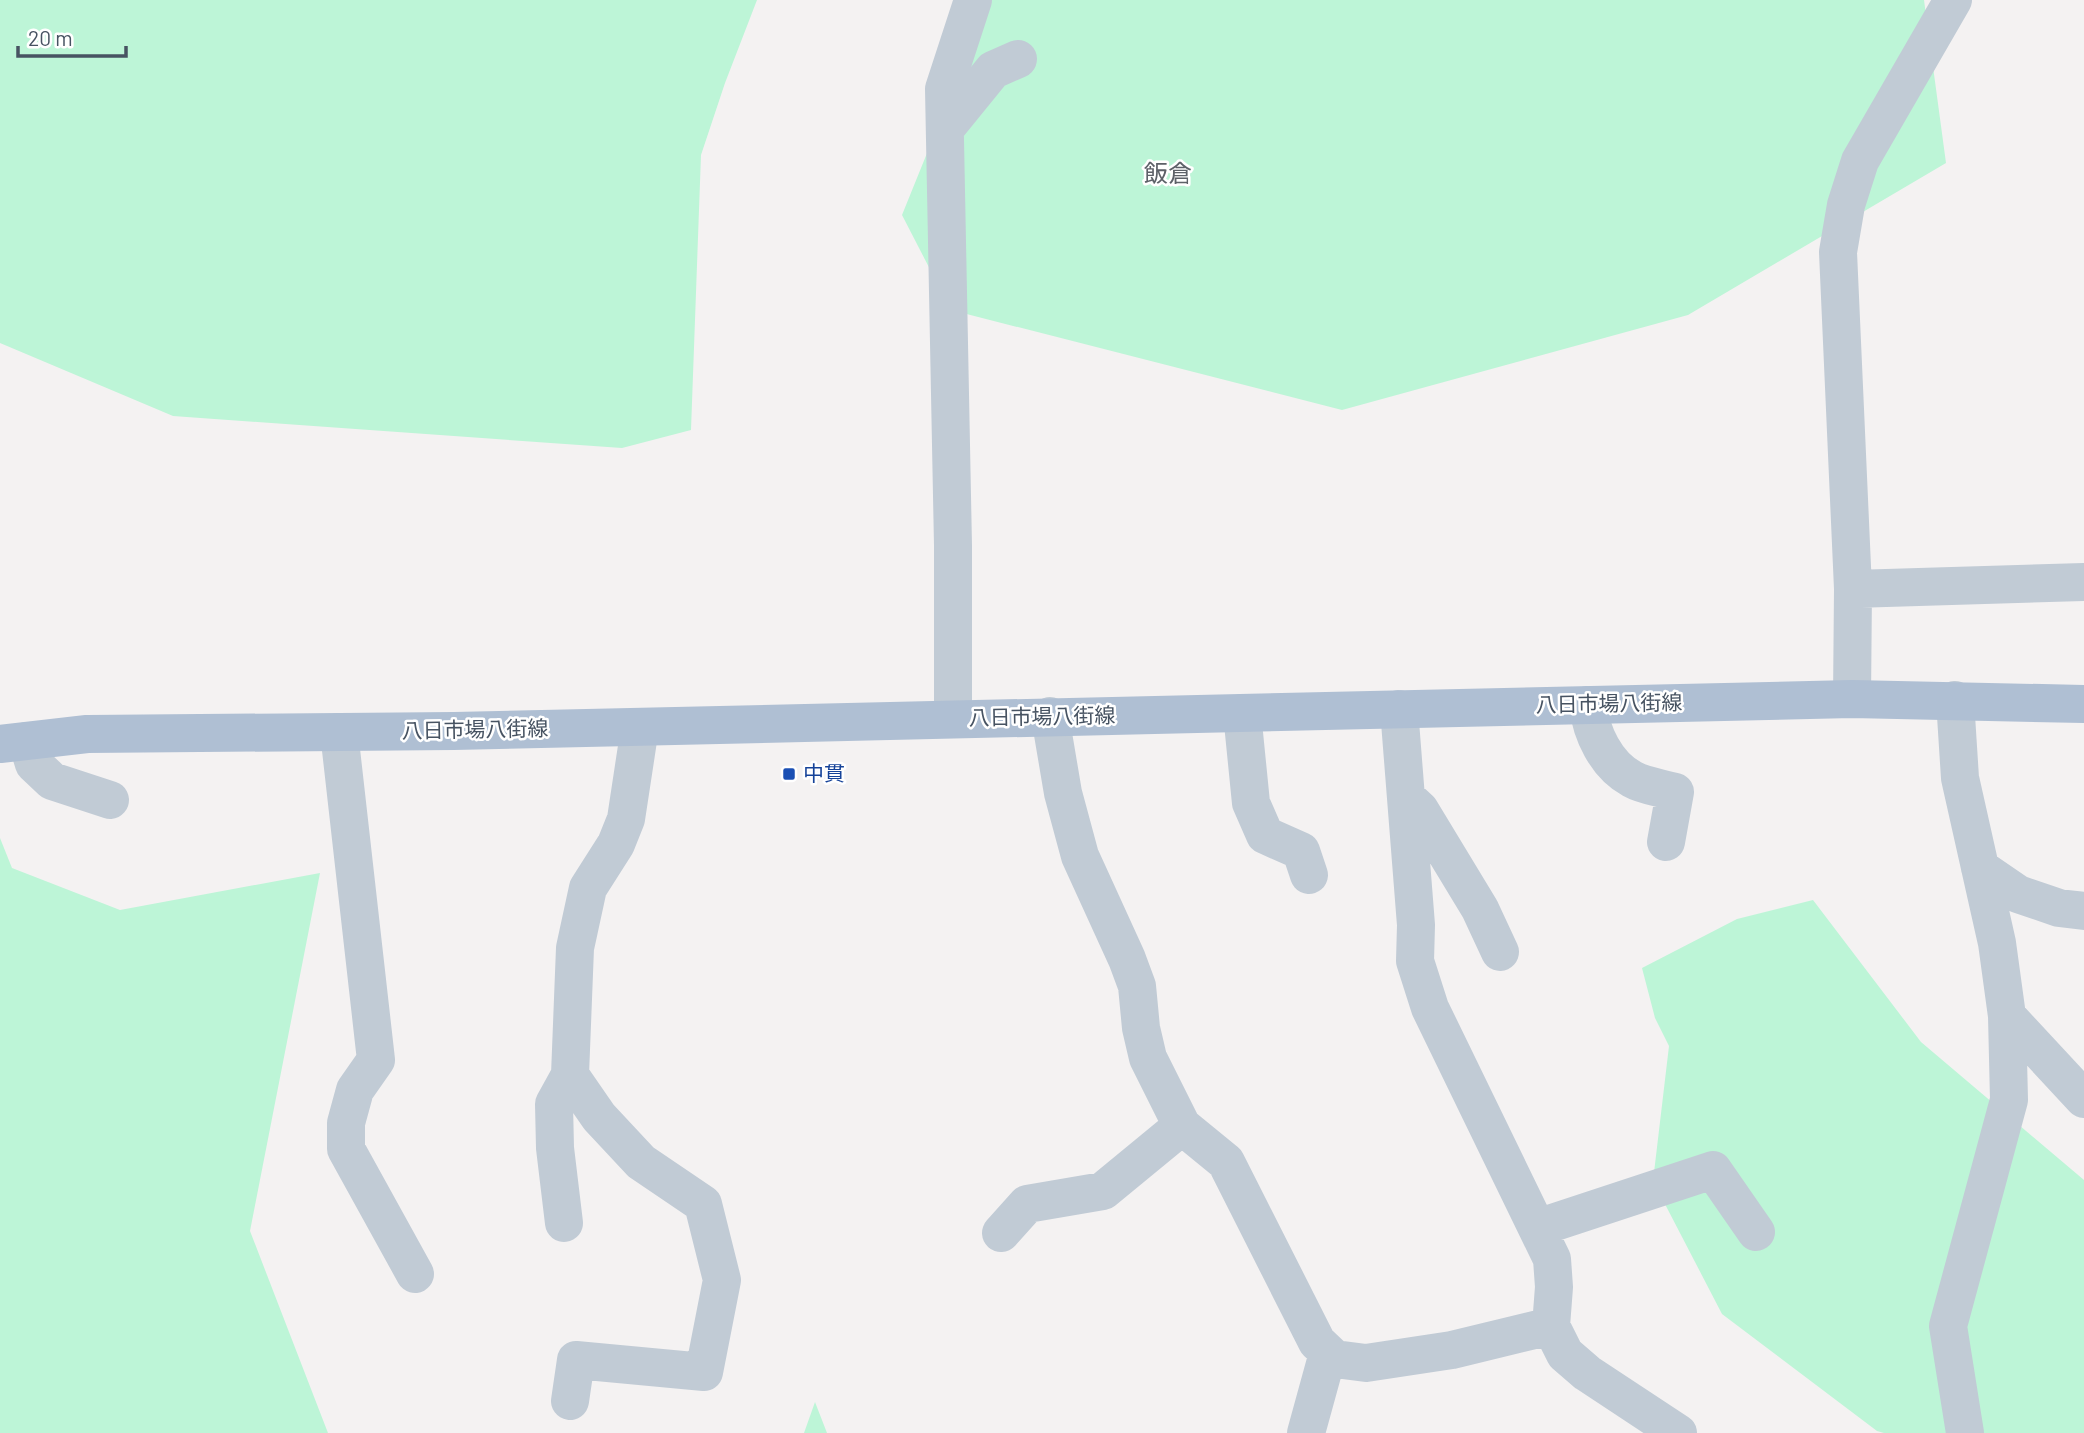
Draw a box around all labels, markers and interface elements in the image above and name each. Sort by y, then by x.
scale bar [18,14,126,58]
text: 20 m [28,25,73,50]
district label: 飯倉 [1144,158,1192,187]
street label: 八日市場八街線 [1535,689,1683,716]
street label: 八日市場八街線 [968,702,1116,729]
street label: 八日市場八街線 [401,715,549,742]
place label: 中貫 [803,760,845,785]
marker: 中貫 [781,766,797,782]

